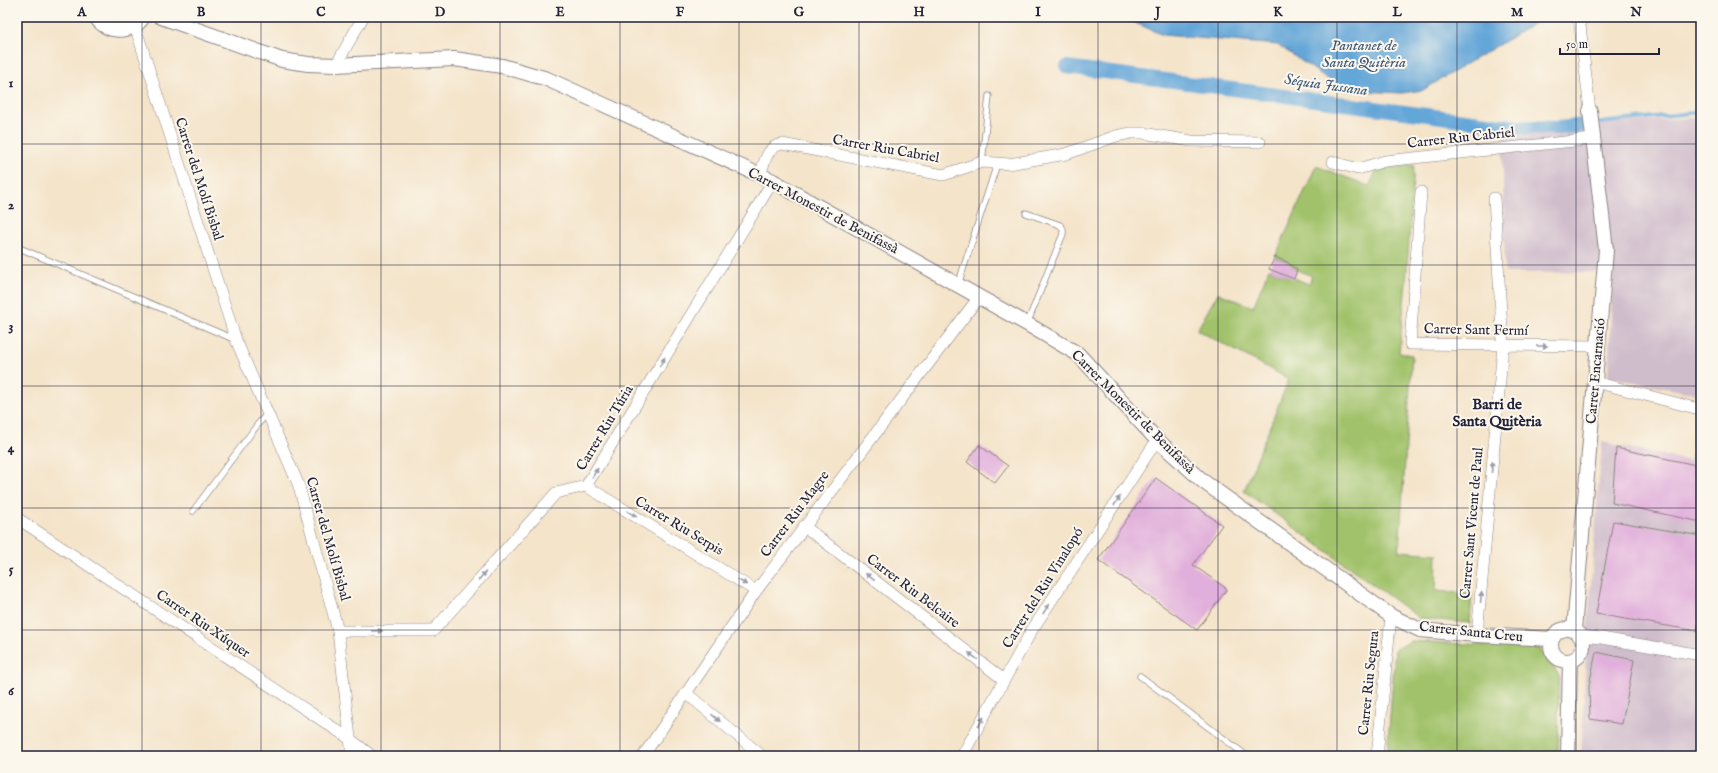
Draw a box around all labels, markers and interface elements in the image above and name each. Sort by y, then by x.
text: A [77,4,88,21]
text: B [197,4,206,21]
text: C [316,4,326,21]
text: D [435,4,446,21]
text: E [555,4,565,21]
text: F [676,4,685,21]
text: G [794,4,805,21]
text: H [913,4,925,21]
text: I [1035,4,1041,21]
text: J [1153,4,1161,21]
text: K [1273,4,1283,21]
text: L [1391,4,1402,21]
text: M [1511,4,1524,21]
text: N [1629,4,1642,21]
scale bar [1560,30,1659,56]
water label: Pantanet de Santa Quitèria [1322,36,1406,72]
text: 50 m [1566,37,1588,52]
water label: Séquia Jussana [1283,70,1369,100]
text: 1 [9,75,14,92]
street label: Carrer del Molí Bisbal [171,115,227,243]
street label: Carrer Riu Cabriel [1406,123,1516,153]
street label: Carrer Riu Cabriel [831,131,941,167]
street label: Carrer Monestir de Benifassà [745,164,902,259]
text: 2 [8,197,14,214]
street label: Carrer Encarnació [1582,317,1610,425]
text: 3 [9,318,14,335]
street label: Carrer Sant Fermí [1424,320,1530,340]
one-way arrow [1536,343,1549,349]
street label: Carrer Monestir de Benifassà [1067,346,1199,478]
one-way arrow [659,356,666,368]
street label: Carrer Riu Túria [572,381,638,474]
district label: Barri de Santa Quitèria [1452,395,1542,431]
text: 4 [8,440,15,457]
street label: Carrer Sant Vicent de Paul [1456,446,1488,600]
one-way arrow [1489,461,1495,473]
one-way arrow [591,467,598,479]
street label: Carrer Riu Magre [757,467,834,561]
street label: Carrer del Molí Bisbal [302,475,354,603]
street label: Carrer Riu Serpis [631,492,727,560]
one-way arrow [1113,495,1121,506]
one-way arrow [626,510,637,518]
street label: Carrer del Riu Vinalopó [998,524,1088,652]
street label: Carrer Riu Belcaire [863,550,964,632]
text: 5 [9,561,14,578]
one-way arrow [478,570,487,581]
one-way arrow [865,573,876,581]
one-way arrow [737,578,747,586]
street label: Carrer Riu Xúquer [152,586,254,662]
one-way arrow [1477,591,1484,603]
one-way arrow [1042,603,1049,615]
street label: Carrer Santa Creu [1418,618,1524,646]
one-way arrow [371,628,384,634]
street label: Carrer Riu Segura [1355,629,1384,736]
one-way arrow [968,652,979,661]
text: 6 [8,683,14,700]
one-way arrow [711,714,721,723]
one-way arrow [978,716,985,728]

